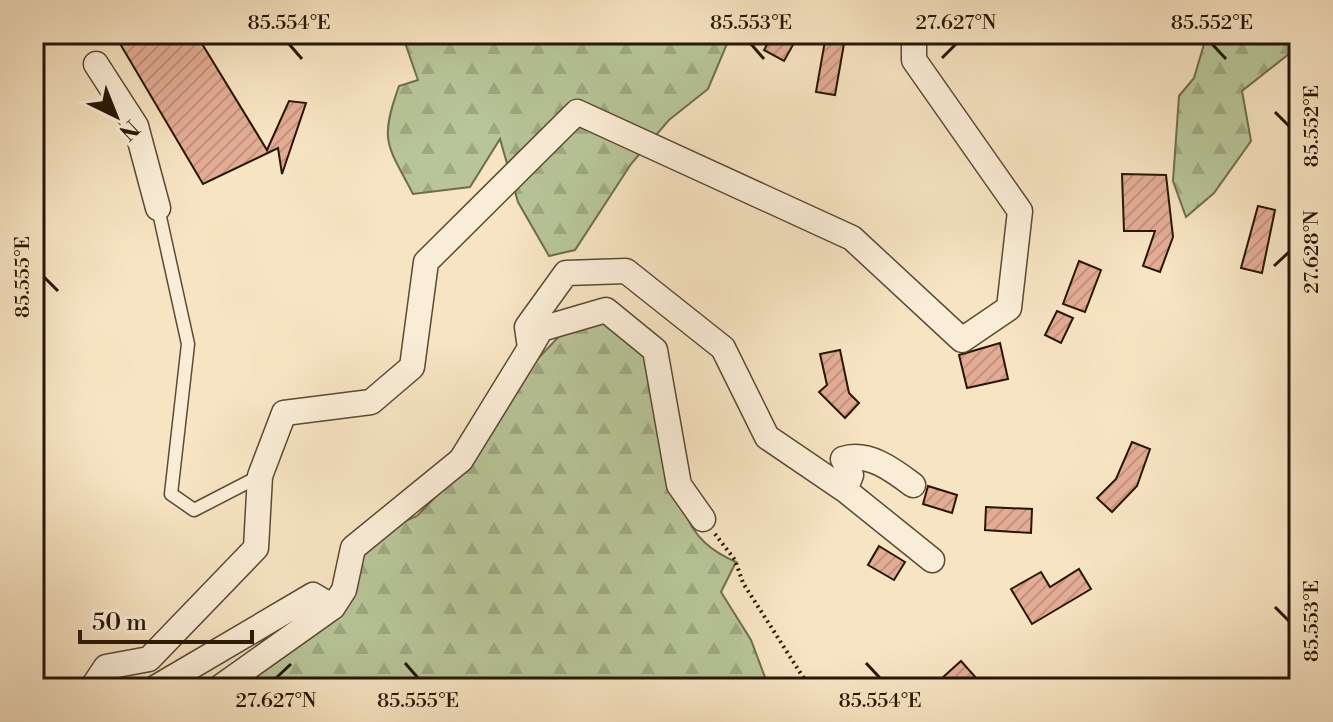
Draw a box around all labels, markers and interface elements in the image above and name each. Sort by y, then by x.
text: 85.554°E [247,11,331,36]
text: 85.553°E [710,11,792,36]
text: 27.627°N [915,11,997,36]
text: 85.552°E [1171,11,1253,36]
north arrow [76,76,156,156]
text: 85.552°E [1300,85,1325,167]
text: N [113,114,144,146]
text: 27.628°N [1300,210,1325,294]
text: 85.555°E [11,236,36,318]
text: 85.553°E [1300,580,1325,662]
scale bar [80,594,252,644]
text: 50 m [92,608,147,638]
text: 27.627°N [235,689,317,714]
text: 85.555°E [377,689,459,714]
text: 85.554°E [838,689,922,714]

